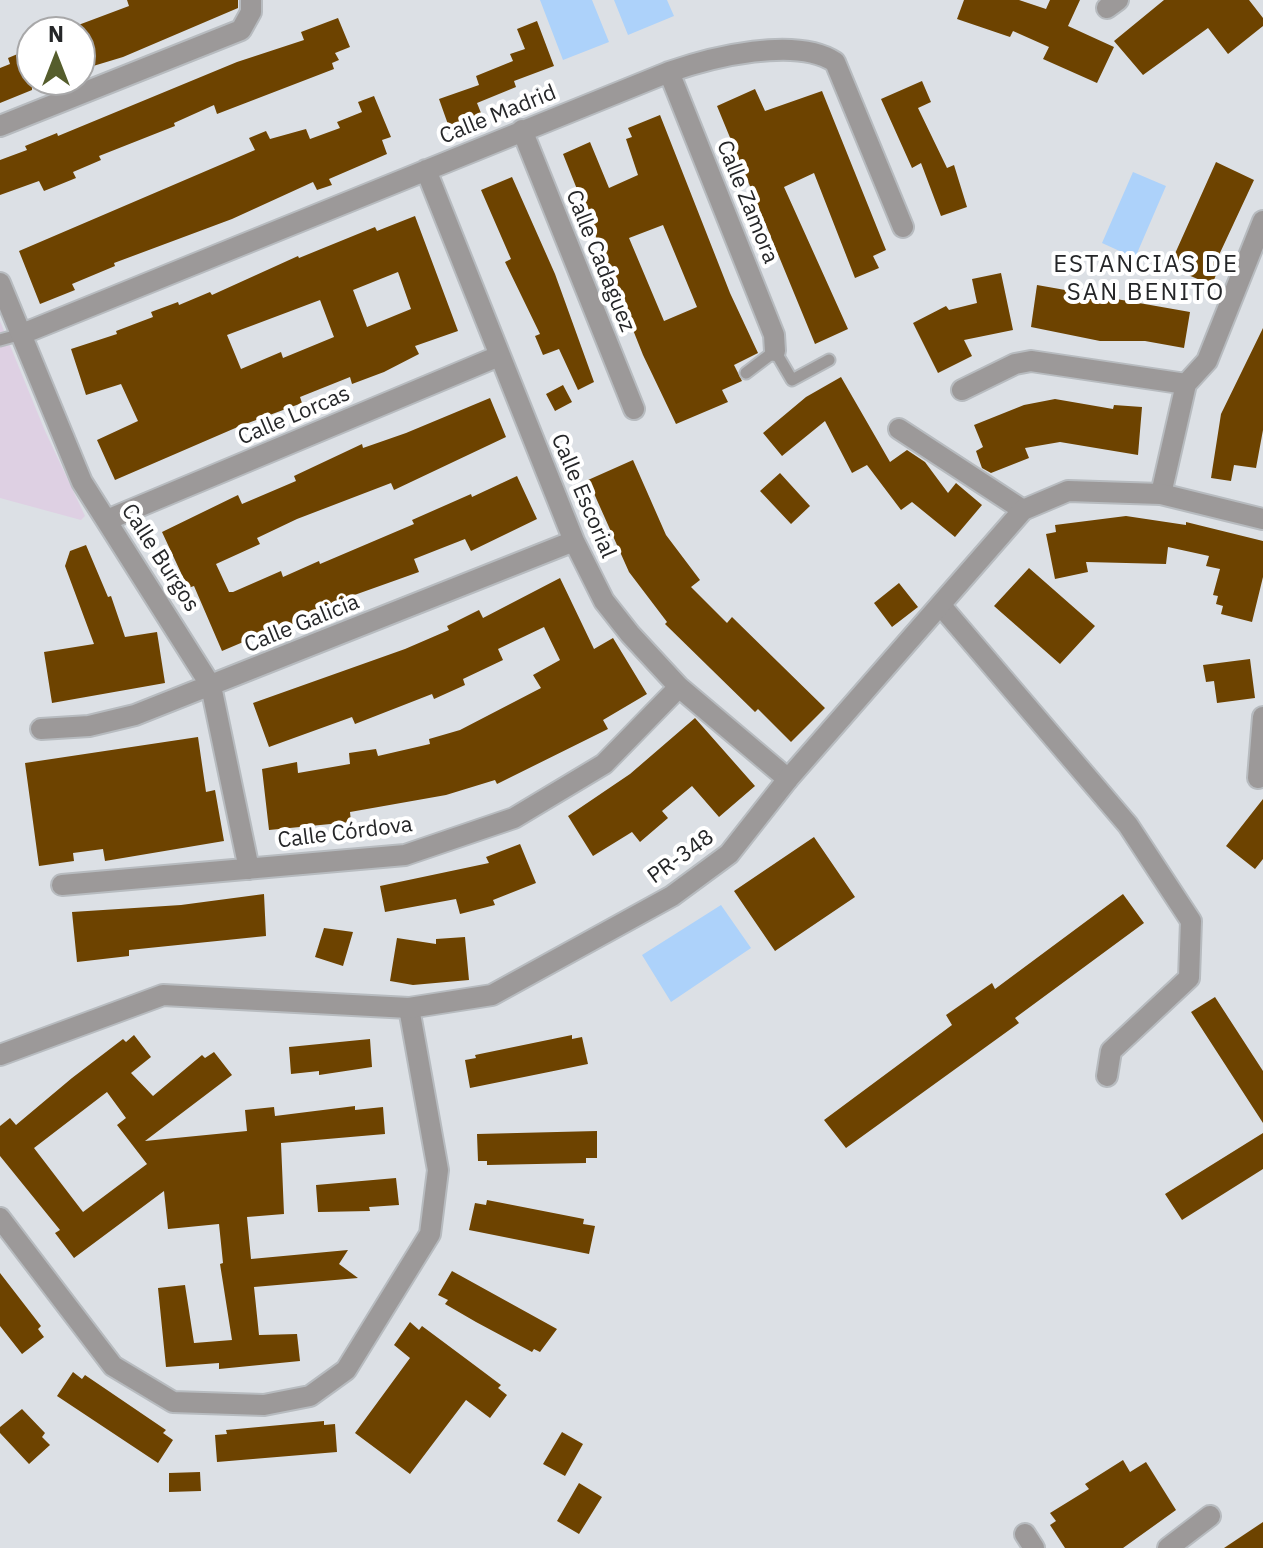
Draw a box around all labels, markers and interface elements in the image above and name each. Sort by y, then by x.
north arrow [16,16,96,96]
text: N [48,19,64,48]
street label: Calle Madrid [436,80,560,150]
street label: Calle Zamora [710,137,784,267]
street label: Calle Cadaguez [560,186,640,336]
district label: ESTANCIAS DE SAN BENITO [1053,251,1239,307]
street label: Calle Lorcas [234,381,354,451]
street label: Calle Escorial [545,430,621,562]
street label: Calle Burgos [115,499,205,617]
street label: Calle Galicia [241,589,363,659]
street label: Calle Córdova [276,812,414,854]
street label: PR-348 [643,824,719,890]

